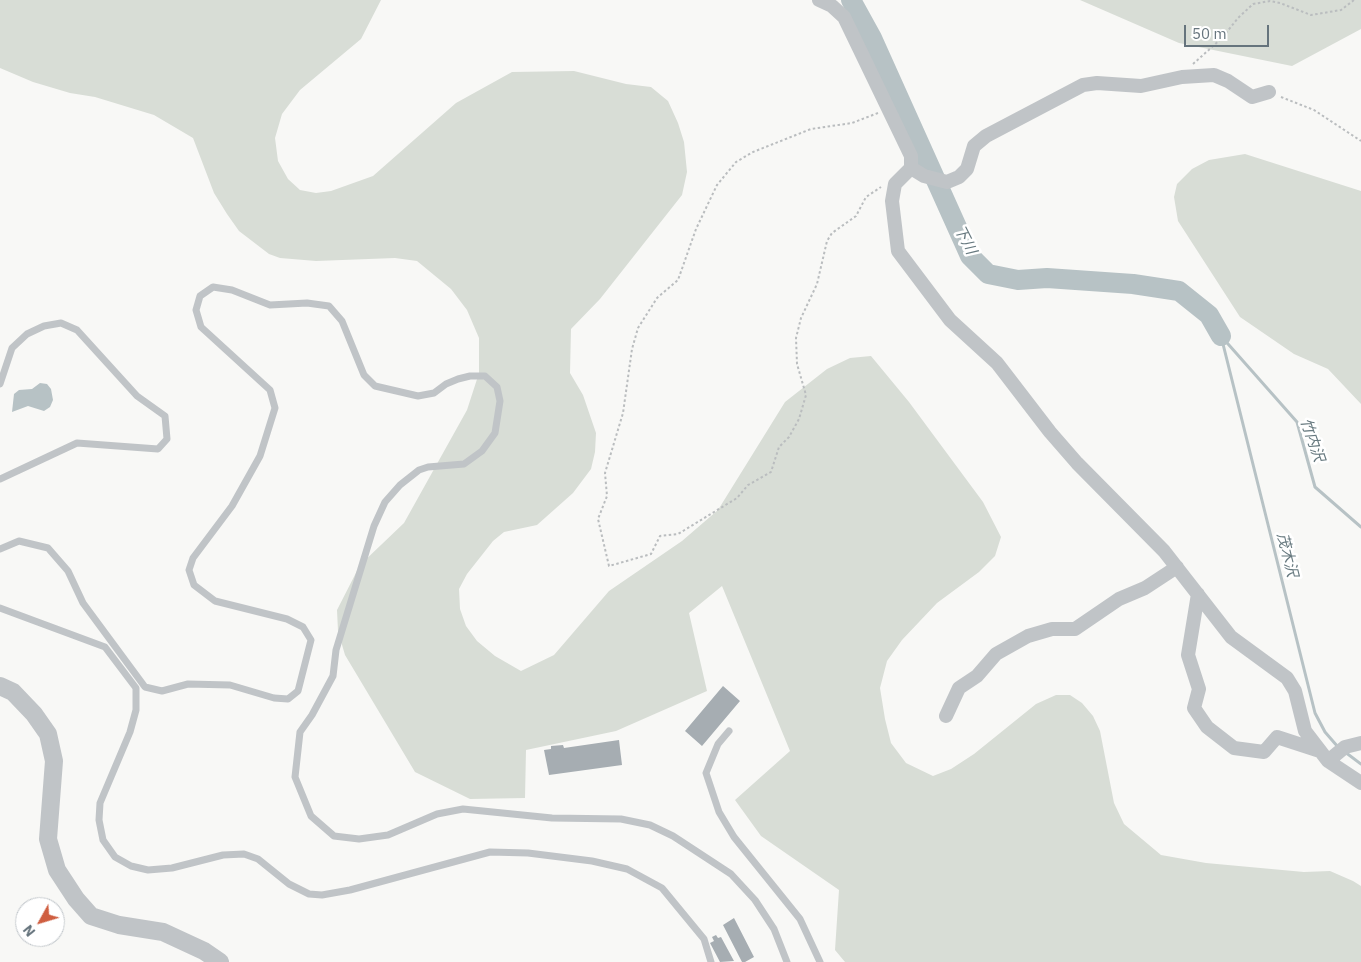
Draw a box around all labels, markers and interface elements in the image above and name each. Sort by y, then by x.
scale bar [1186,15,1271,47]
text: 50 m [1192,24,1227,43]
water label: 下川 [950,223,980,257]
water label: 竹内沢 [1296,416,1328,464]
water label: 茂木沢 [1273,531,1301,579]
north arrow [15,897,65,947]
text: N [19,921,39,940]

